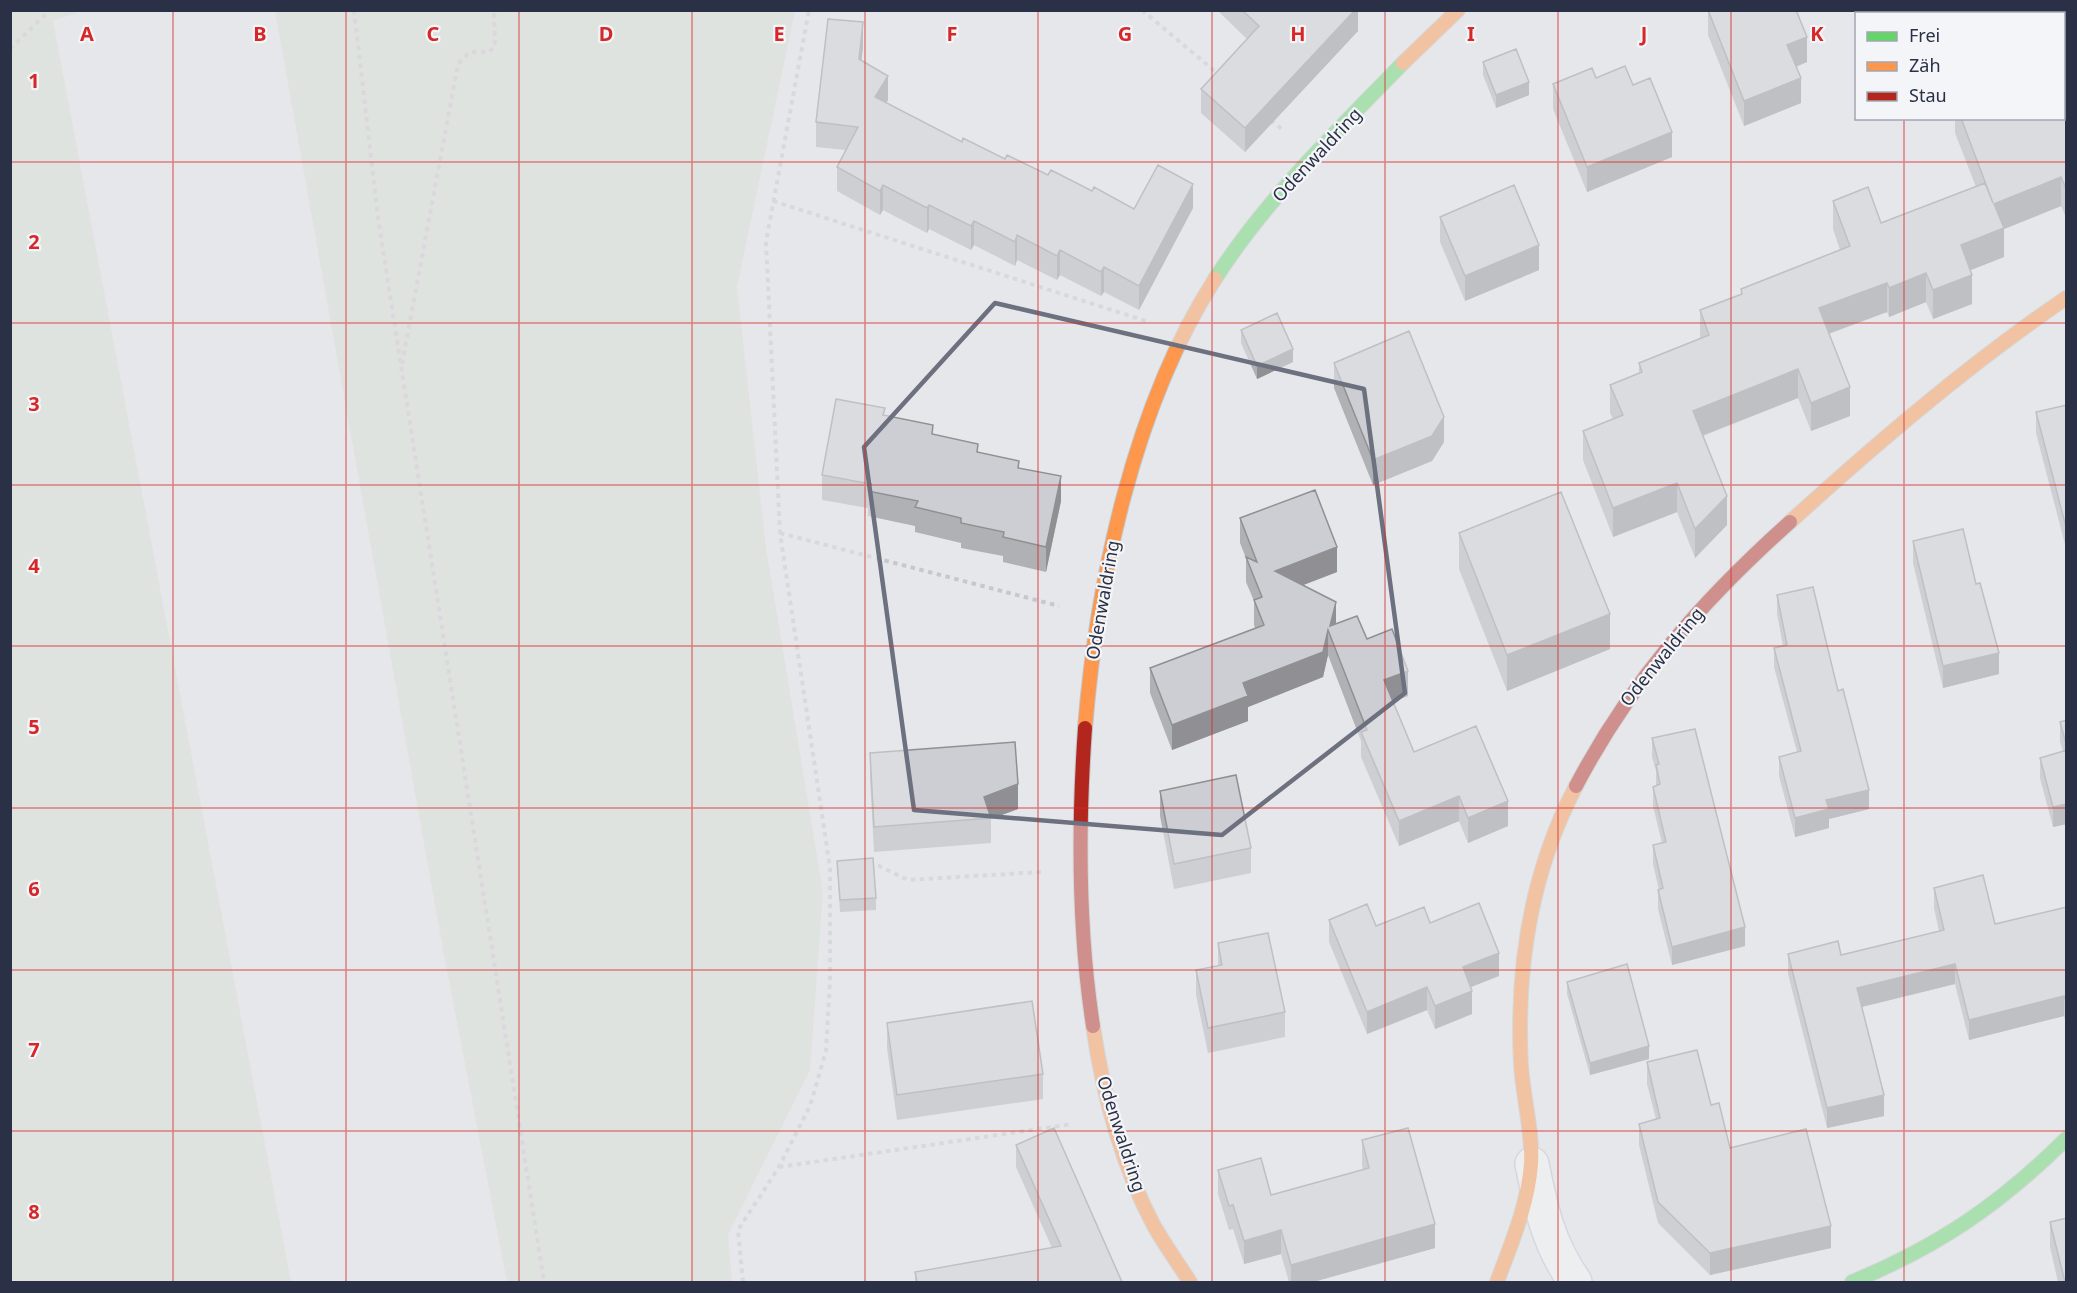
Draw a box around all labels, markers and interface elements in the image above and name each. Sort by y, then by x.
legend [1855,12,2065,120]
text: A [80,20,94,47]
text: B [253,20,267,47]
text: C [427,20,440,47]
text: D [599,20,613,47]
text: E [773,20,785,47]
text: F [947,20,957,47]
text: G [1118,20,1132,47]
text: H [1290,20,1306,47]
text: I [1467,20,1475,47]
text: J [1639,20,1647,47]
text: K [1810,20,1824,47]
text: Frei [1909,23,1940,47]
text: Zäh [1909,53,1941,77]
text: 1 [28,67,40,94]
text: Stau [1909,83,1947,107]
street label: Odenwaldring [1266,102,1366,207]
text: 2 [28,228,40,255]
text: 3 [28,390,40,417]
street label: Odenwaldring [1080,538,1124,661]
text: 4 [28,552,40,579]
street label: Odenwaldring [1614,602,1709,711]
text: 5 [28,713,40,740]
text: 6 [28,875,40,902]
text: 7 [28,1036,40,1063]
street label: Odenwaldring [1092,1073,1152,1195]
text: 8 [28,1198,40,1225]

